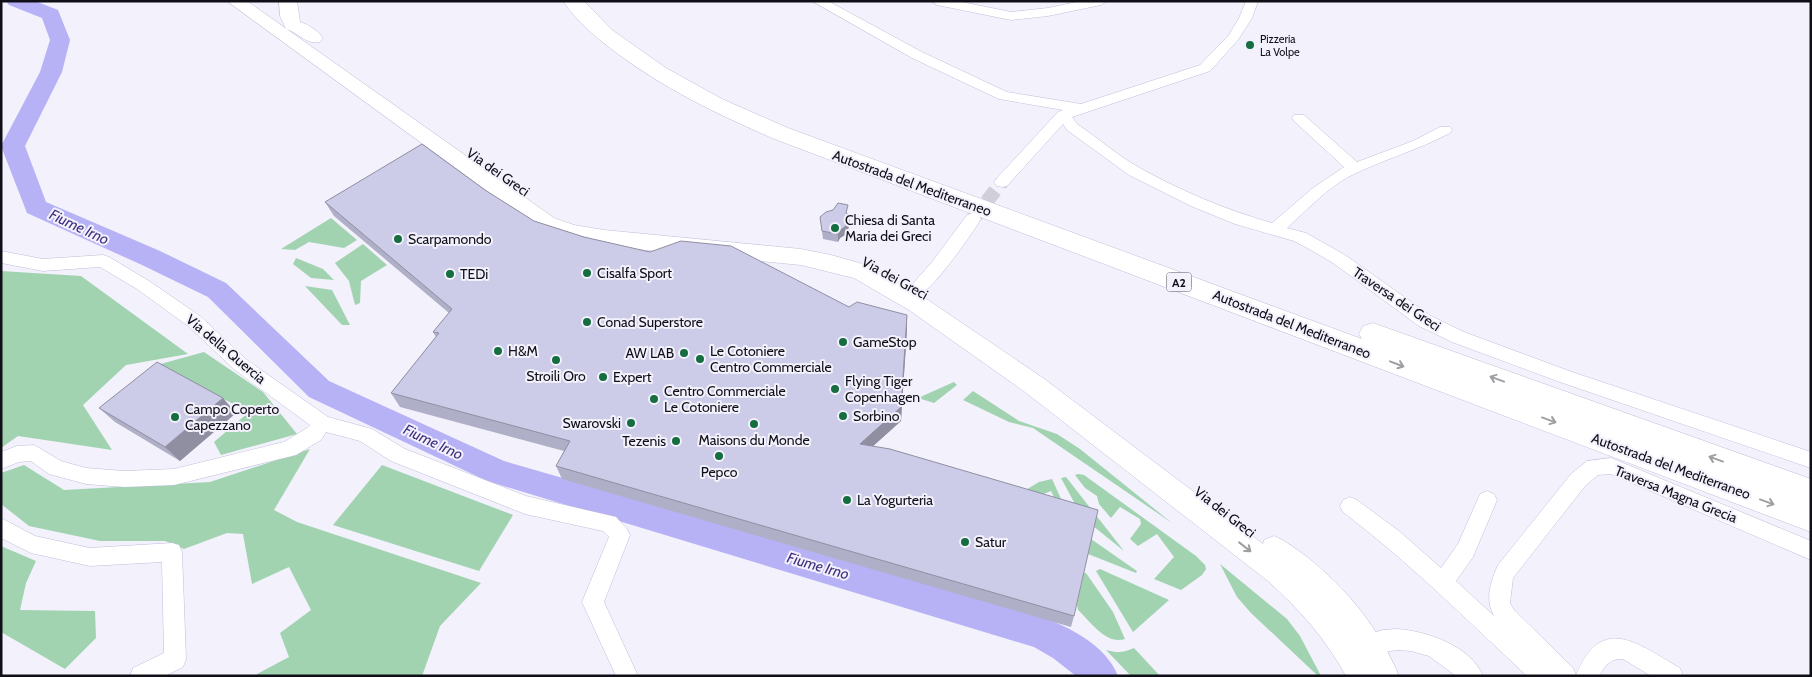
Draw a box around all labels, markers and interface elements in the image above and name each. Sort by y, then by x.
place label: Pizzeria La Volpe [1260,32,1300,59]
marker: Pizzeria La Volpe [1244,39,1256,51]
street label: Via dei Greci [463,144,533,200]
street label: Autostrada del Mediterraneo [830,146,994,220]
water label: Fiume Irno [46,205,112,249]
place label: Chiesa di Santa Maria dei Greci [845,211,935,245]
marker: Chiesa di Santa Maria dei Greci [829,222,841,234]
place label: Scarpamondo [408,230,492,248]
marker: Scarpamondo [392,233,404,245]
street label: Via dei Greci [859,252,931,304]
street label: Traversa dei Greci [1350,263,1444,335]
place label: Cisalfa Sport [597,264,672,282]
place label: TEDi [460,265,488,283]
marker: Cisalfa Sport [581,267,593,279]
marker: TEDi [444,268,456,280]
road number: A2 [1166,272,1192,292]
street label: Autostrada del Mediterraneo [1210,286,1374,363]
street label: Via della Quercia [182,310,270,388]
place label: Conad Superstore [597,313,703,331]
marker: Conad Superstore [581,316,593,328]
place label: GameStop [853,333,917,351]
marker: GameStop [837,336,849,348]
place label: H&M [508,342,538,360]
place label: Le Cotoniere Centro Commerciale [710,342,832,376]
place label: AW LAB [626,344,674,362]
marker: H&M [492,345,504,357]
marker: AW LAB [678,347,690,359]
marker: Le Cotoniere Centro Commerciale [694,353,706,365]
marker: Stroili Oro [550,354,562,366]
one-way arrow [1389,360,1404,369]
place label: Stroili Oro [526,367,586,385]
place label: Expert [613,368,652,386]
marker: Expert [597,371,609,383]
place label: Flying Tiger Copenhagen [845,372,920,406]
one-way arrow [1489,374,1505,384]
place label: Centro Commerciale Le Cotoniere [664,382,786,416]
marker: Flying Tiger Copenhagen [829,383,841,395]
marker: Centro Commerciale Le Cotoniere [648,393,660,405]
place label: Campo Coperto Capezzano [185,400,279,434]
place label: Sorbino [853,407,900,425]
marker: Sorbino [837,410,849,422]
marker: Campo Coperto Capezzano [169,411,181,423]
place label: Swarovski [562,414,621,432]
one-way arrow [1541,416,1556,426]
marker: Swarovski [625,417,637,429]
marker: Maisons du Monde [748,418,760,430]
water label: Fiume Irno [400,420,466,464]
street label: Autostrada del Mediterraneo [1589,429,1753,503]
place label: Maisons du Monde [698,431,810,449]
place label: Tezenis [622,432,666,450]
marker: Tezenis [670,435,682,447]
marker: Pepco [713,450,725,462]
one-way arrow [1708,454,1724,463]
street label: Traversa Magna Grecia [1612,461,1740,527]
place label: Pepco [701,463,738,481]
street label: Via dei Greci [1191,482,1259,542]
place label: La Yogurteria [857,491,933,509]
marker: La Yogurteria [841,494,853,506]
one-way arrow [1759,498,1774,507]
place label: Satur [975,533,1007,551]
marker: Satur [959,536,971,548]
one-way arrow [1238,541,1251,552]
water label: Fiume Irno [785,549,851,583]

